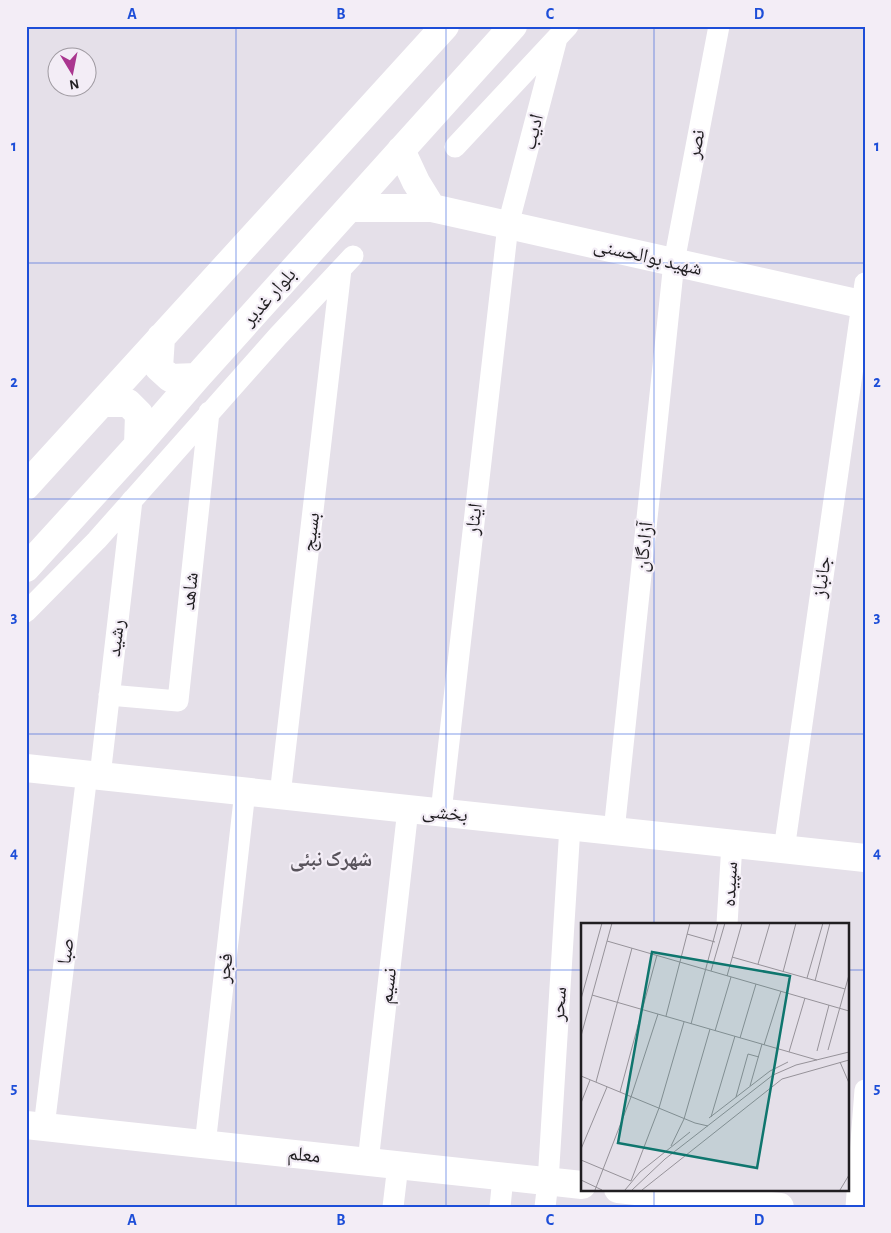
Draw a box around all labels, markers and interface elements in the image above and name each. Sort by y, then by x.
text: A [127,6,137,22]
text: B [336,6,346,22]
text: C [546,6,555,22]
text: D [754,6,765,22]
north arrow [48,48,98,98]
text: N [68,76,80,92]
street label: ادیب [519,112,548,152]
street label: نصر [683,128,709,161]
text: 1 [11,138,17,154]
text: 1 [874,138,880,154]
street label: شهید بوالحسنی [592,235,704,280]
street label: بلوار غدیر [237,264,300,331]
text: 2 [10,374,18,390]
text: 2 [873,374,881,390]
street label: ایثار [462,502,486,537]
street label: بسیج [299,511,325,553]
street label: آزادگان [631,520,658,573]
street label: جانباز [809,555,835,600]
street label: شاهد [178,571,202,611]
text: 3 [11,609,18,625]
text: 3 [874,609,881,625]
street label: رشید [104,618,129,658]
street label: بخشی [421,801,469,826]
text: 4 [10,845,18,861]
text: 4 [873,845,881,861]
district label: شهرک نبئی [290,849,372,872]
street label: سپیده [719,861,742,907]
inset map [581,923,848,1190]
street label: صبا [54,937,78,966]
street label: فجر [213,952,237,985]
street label: نسیم [376,967,403,1006]
street label: سحر [548,986,570,1023]
text: 5 [11,1080,18,1096]
text: 5 [874,1080,881,1096]
street label: معلم [286,1143,321,1170]
text: A [127,1212,137,1228]
text: B [336,1212,346,1228]
text: C [546,1212,555,1228]
text: D [754,1212,765,1228]

